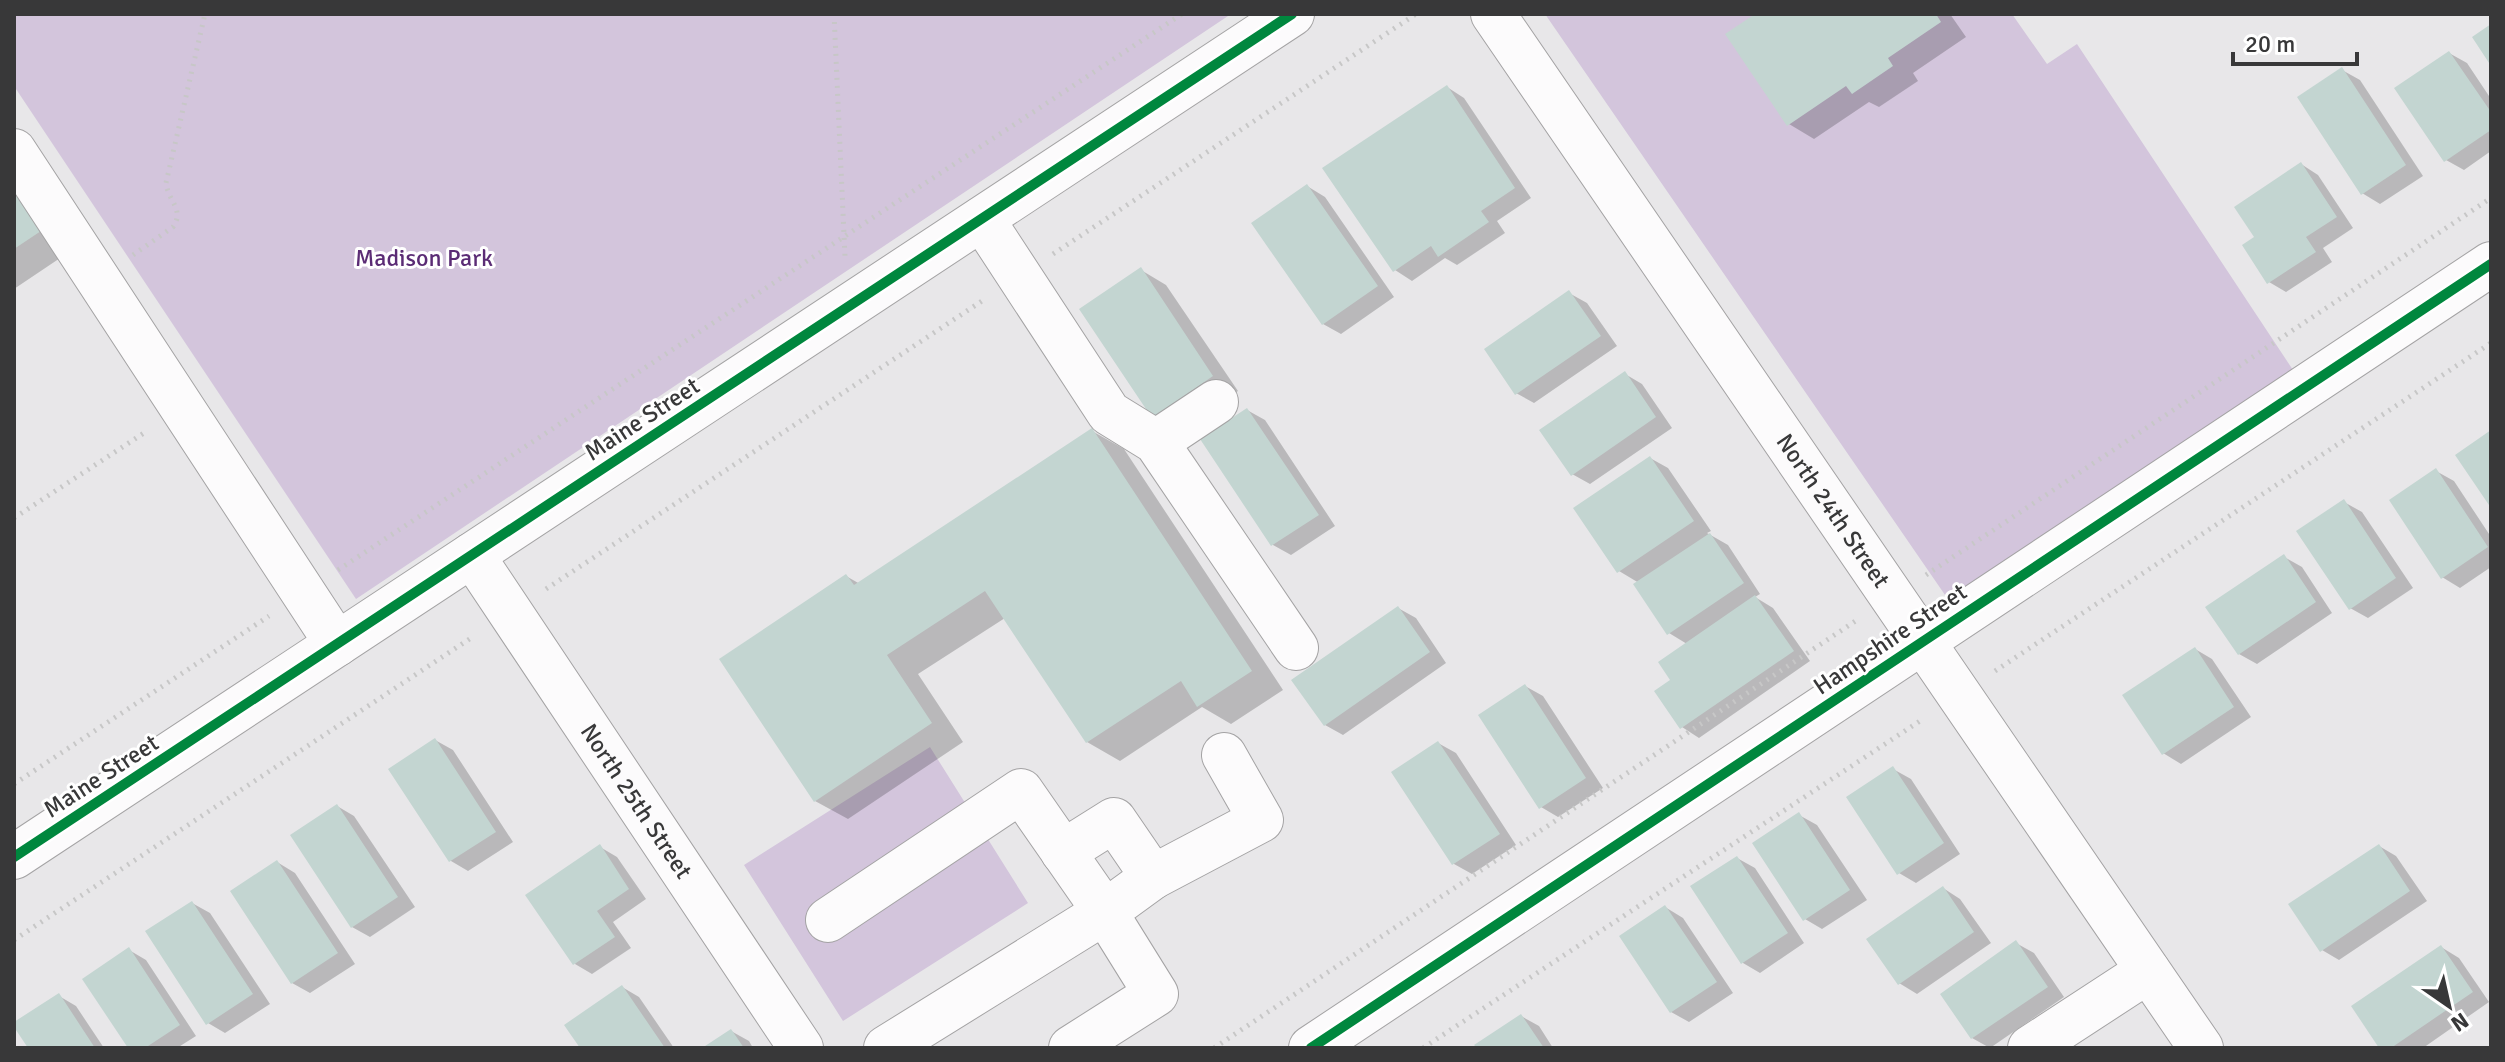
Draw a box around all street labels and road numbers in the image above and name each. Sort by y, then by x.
street label: Maine Street [579,371,705,467]
street label: North 24th Street [1770,428,1896,594]
street label: Hampshire Street [1808,577,1972,701]
street label: North 25th Street [574,718,699,884]
street label: Maine Street [38,728,164,824]

